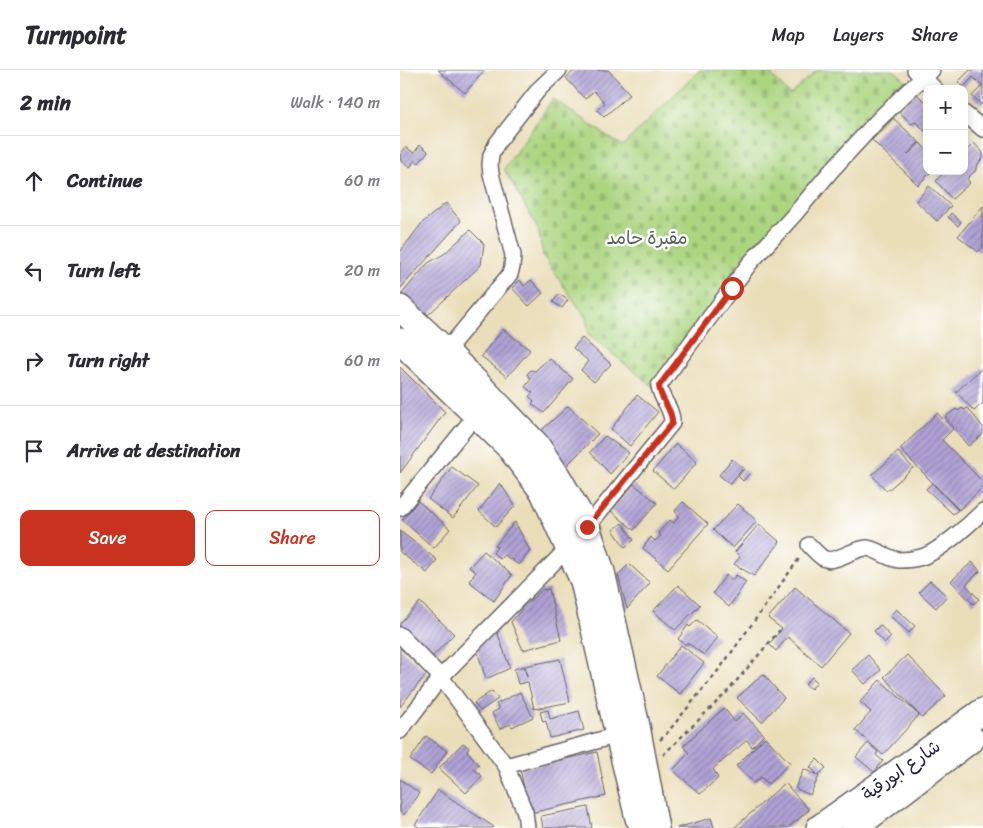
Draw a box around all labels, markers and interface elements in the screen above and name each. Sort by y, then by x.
text: Turnpoint [25,14,127,56]
text: Map [772,19,805,51]
text: Layers [833,19,884,51]
text: Share [912,19,958,51]
text: 2 min [20,84,71,122]
map controls [923,85,968,175]
button: + [923,85,968,130]
text: Walk · 140 m [291,88,380,117]
button: − [923,130,968,175]
text: Continue [67,164,143,197]
text: 60 m [344,166,380,195]
icon: ahead [20,167,48,195]
park label: مقبرة حامد [606,222,688,254]
text: Turn left [67,254,140,287]
text: 20 m [344,256,380,285]
icon: left [20,257,48,285]
route start [721,277,744,300]
text: Turn right [67,344,149,377]
text: 60 m [344,346,380,375]
icon: right [20,347,48,375]
text: Arrive at destination [67,434,240,467]
icon: arrive [20,437,48,465]
button: Save [20,510,195,566]
button: Share [205,510,380,566]
route end [576,516,599,539]
street label: شارع ابورقية [855,731,947,809]

